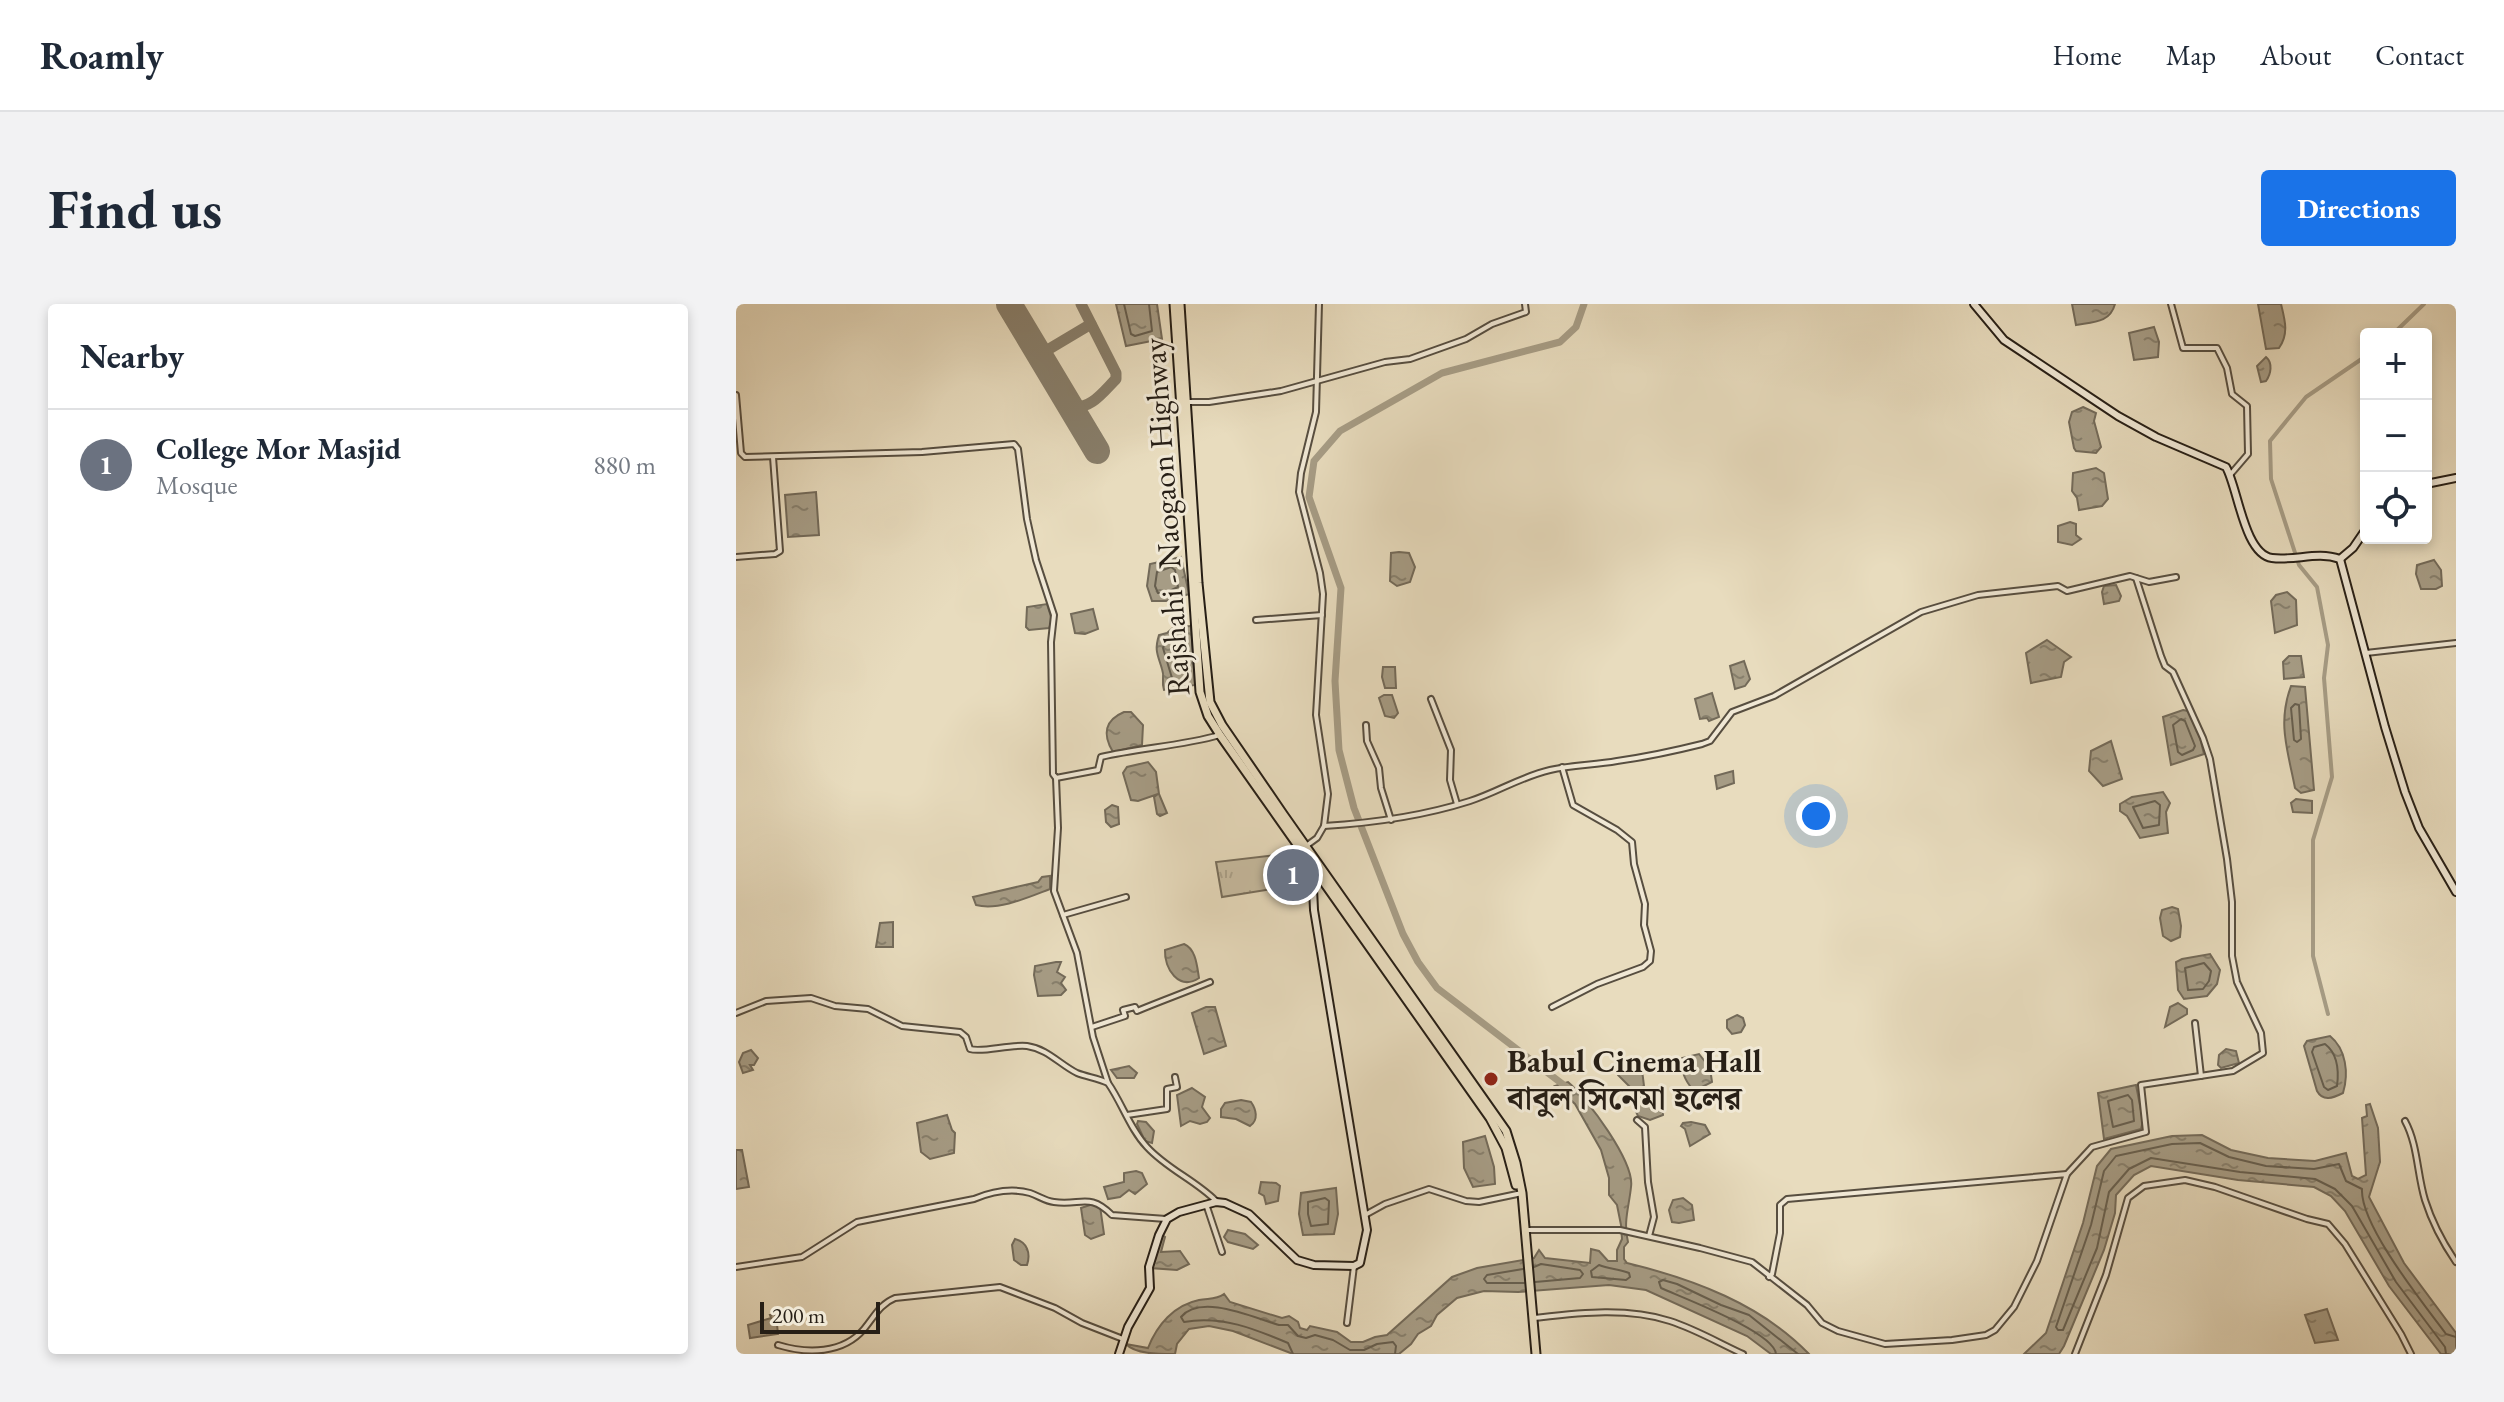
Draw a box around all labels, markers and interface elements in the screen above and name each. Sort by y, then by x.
text: Roamly [40,31,164,80]
text: Home [2052,37,2122,73]
text: Map [2166,37,2216,73]
text: About [2260,37,2331,73]
text: Contact [2375,37,2464,73]
button: Directions [2261,170,2456,246]
text: Find us [48,172,222,245]
map controls [2360,328,2432,544]
button: + [2360,328,2432,400]
text: Nearby [80,334,184,378]
street label: Rajshahi - Naogaon Highway [1132,335,1199,698]
button: − [2360,400,2432,472]
text: College Mor Masjid [156,429,401,468]
text: 1 [99,448,113,482]
text: 880 m [593,448,656,482]
text: Mosque [156,468,238,502]
button: locate [2360,472,2432,544]
your location [1796,796,1836,836]
pin: 1 [1267,845,1319,905]
place label: Babul Cinema Hall বাবুল সিনেমা হলের [1505,1040,1762,1119]
marker: Babul Cinema Hall বাবুল সিনেমা হলের [1482,1070,1500,1088]
scale bar [760,1298,880,1334]
text: 200 m [772,1301,825,1330]

